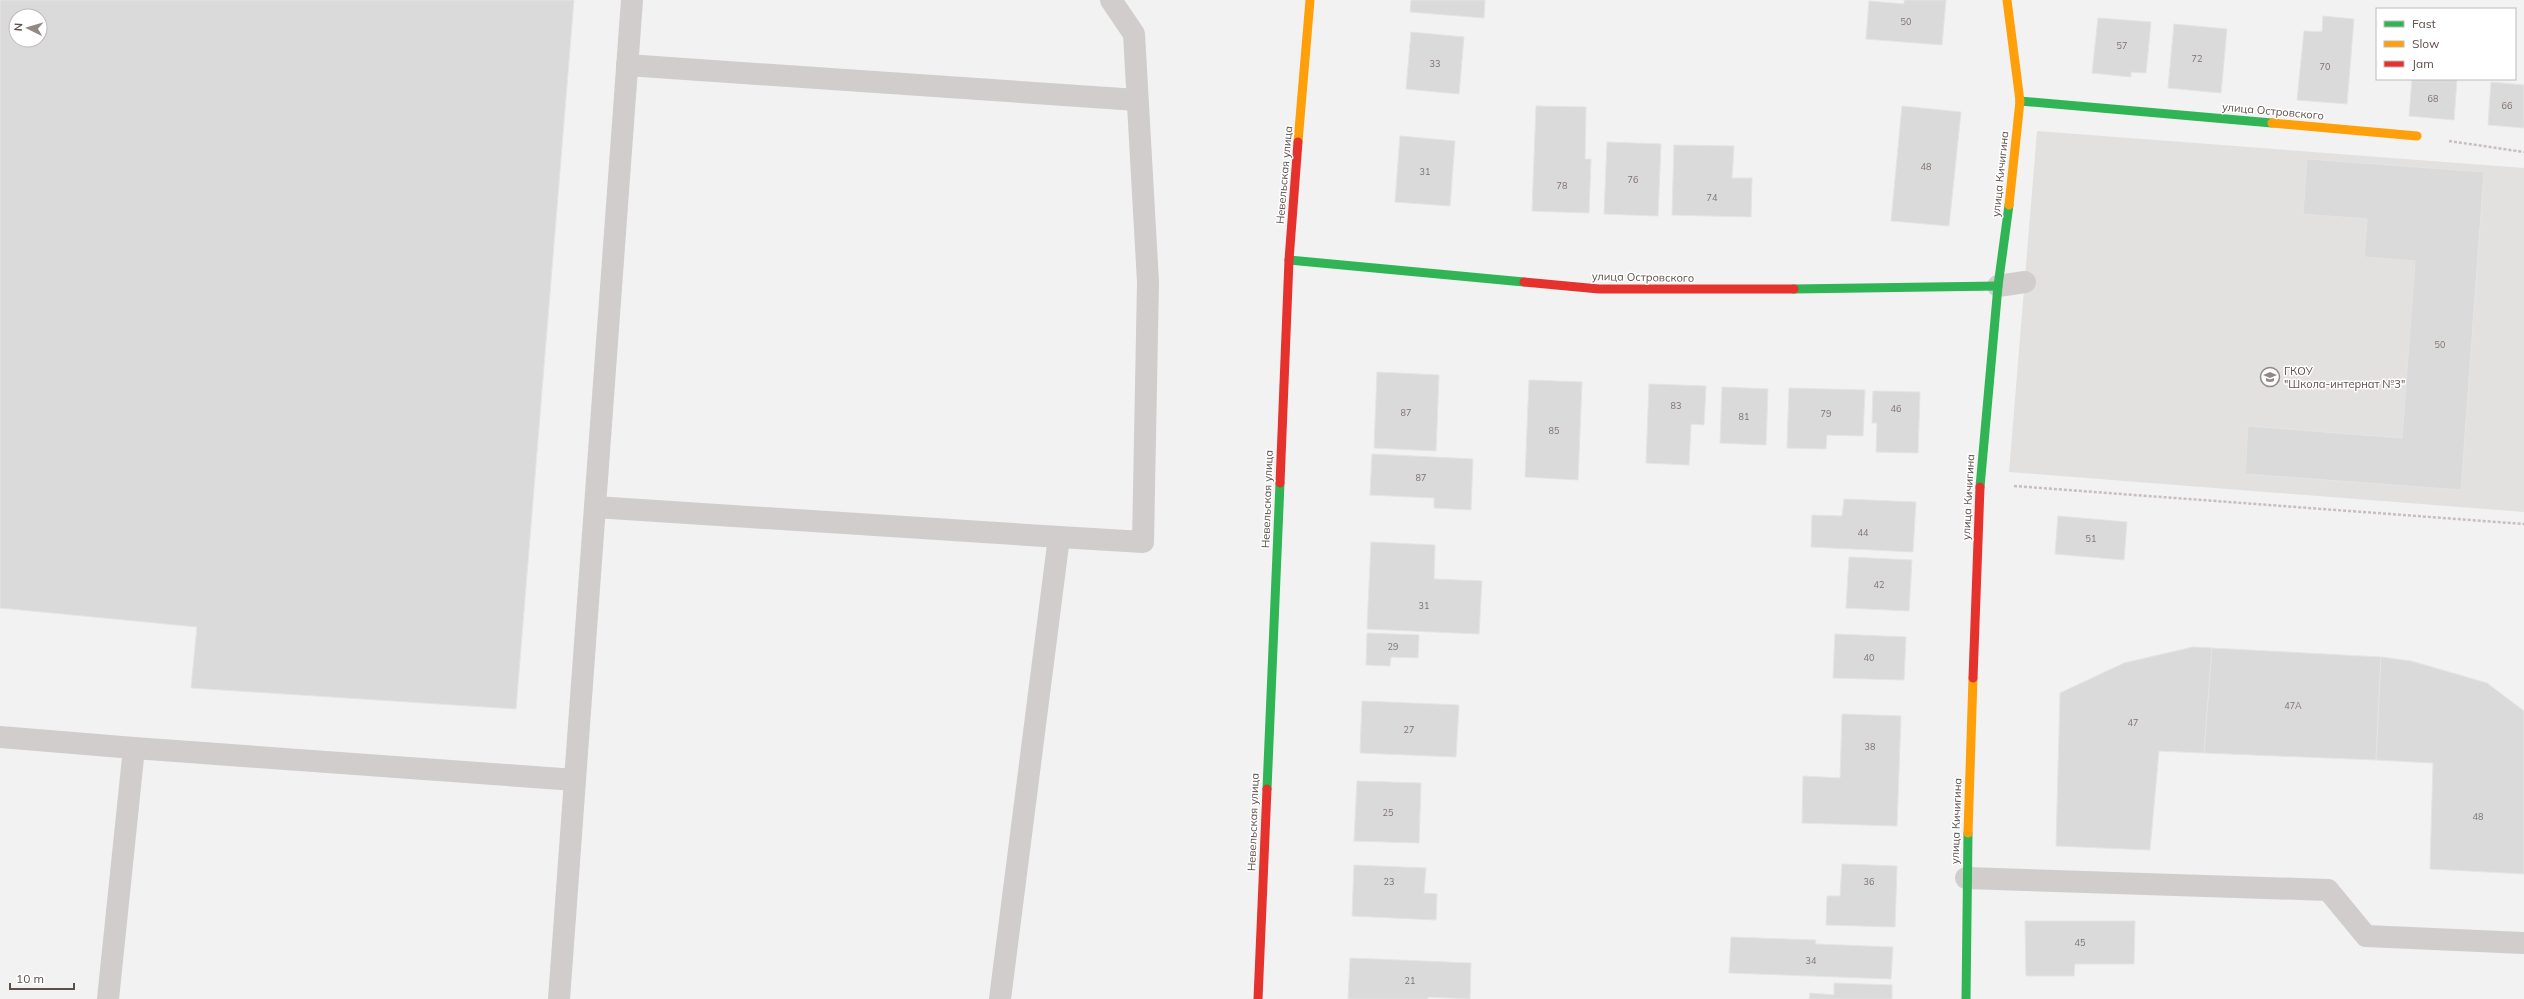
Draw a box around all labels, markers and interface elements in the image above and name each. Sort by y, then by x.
north arrow [8,8,48,48]
legend [2376,8,2516,80]
house number: 50 [1901,16,1911,27]
text: Fast [2412,16,2436,31]
text: N [11,22,25,32]
text: Slow [2412,36,2440,51]
house number: 57 [2117,40,2127,51]
house number: 72 [2192,53,2202,64]
text: Jam [2412,56,2434,71]
house number: 33 [1430,58,1440,69]
house number: 70 [2320,61,2330,72]
house number: 68 [2428,93,2438,104]
street label: улица Островского [2221,100,2325,122]
house number: 66 [2502,100,2512,111]
street label: Невельская улица [1273,125,1295,225]
street label: улица Кичигина [1989,130,2011,218]
house number: 48 [1921,161,1931,172]
house number: 31 [1420,166,1430,177]
house number: 76 [1628,174,1638,185]
house number: 78 [1557,180,1567,191]
house number: 74 [1707,192,1718,203]
street label: улица Островского [1592,269,1694,285]
house number: 50 [2435,339,2445,350]
place label: ГКОУ "Школа-интернат №3" [2284,364,2405,391]
school or university icon: ГКОУ "Школа-интернат №3" [2259,366,2281,388]
house number: 83 [1671,400,1681,411]
house number: 46 [1891,403,1901,414]
house number: 87 [1401,407,1411,418]
house number: 79 [1821,408,1831,419]
house number: 81 [1739,411,1749,422]
house number: 85 [1549,425,1560,436]
street label: Невельская улица [1258,450,1276,548]
street label: улица Кичигина [1959,454,1977,540]
house number: 87 [1416,472,1426,483]
house number: 44 [1858,527,1869,538]
house number: 51 [2086,533,2096,544]
house number: 42 [1874,579,1884,590]
house number: 31 [1419,600,1429,611]
house number: 29 [1388,641,1398,652]
house number: 40 [1864,652,1874,663]
house number: 47А [2284,700,2302,711]
house number: 47 [2128,717,2138,728]
house number: 27 [1404,724,1414,735]
house number: 38 [1865,741,1875,752]
street label: Невельская улица [1244,773,1262,871]
street label: улица Кичигина [1948,778,1964,864]
house number: 25 [1383,807,1394,818]
house number: 48 [2473,811,2483,822]
house number: 23 [1384,876,1394,887]
house number: 36 [1864,876,1874,887]
house number: 45 [2075,937,2086,948]
house number: 34 [1806,955,1817,966]
scale bar [10,965,74,991]
text: 10 m [16,971,44,986]
house number: 21 [1405,975,1415,986]

